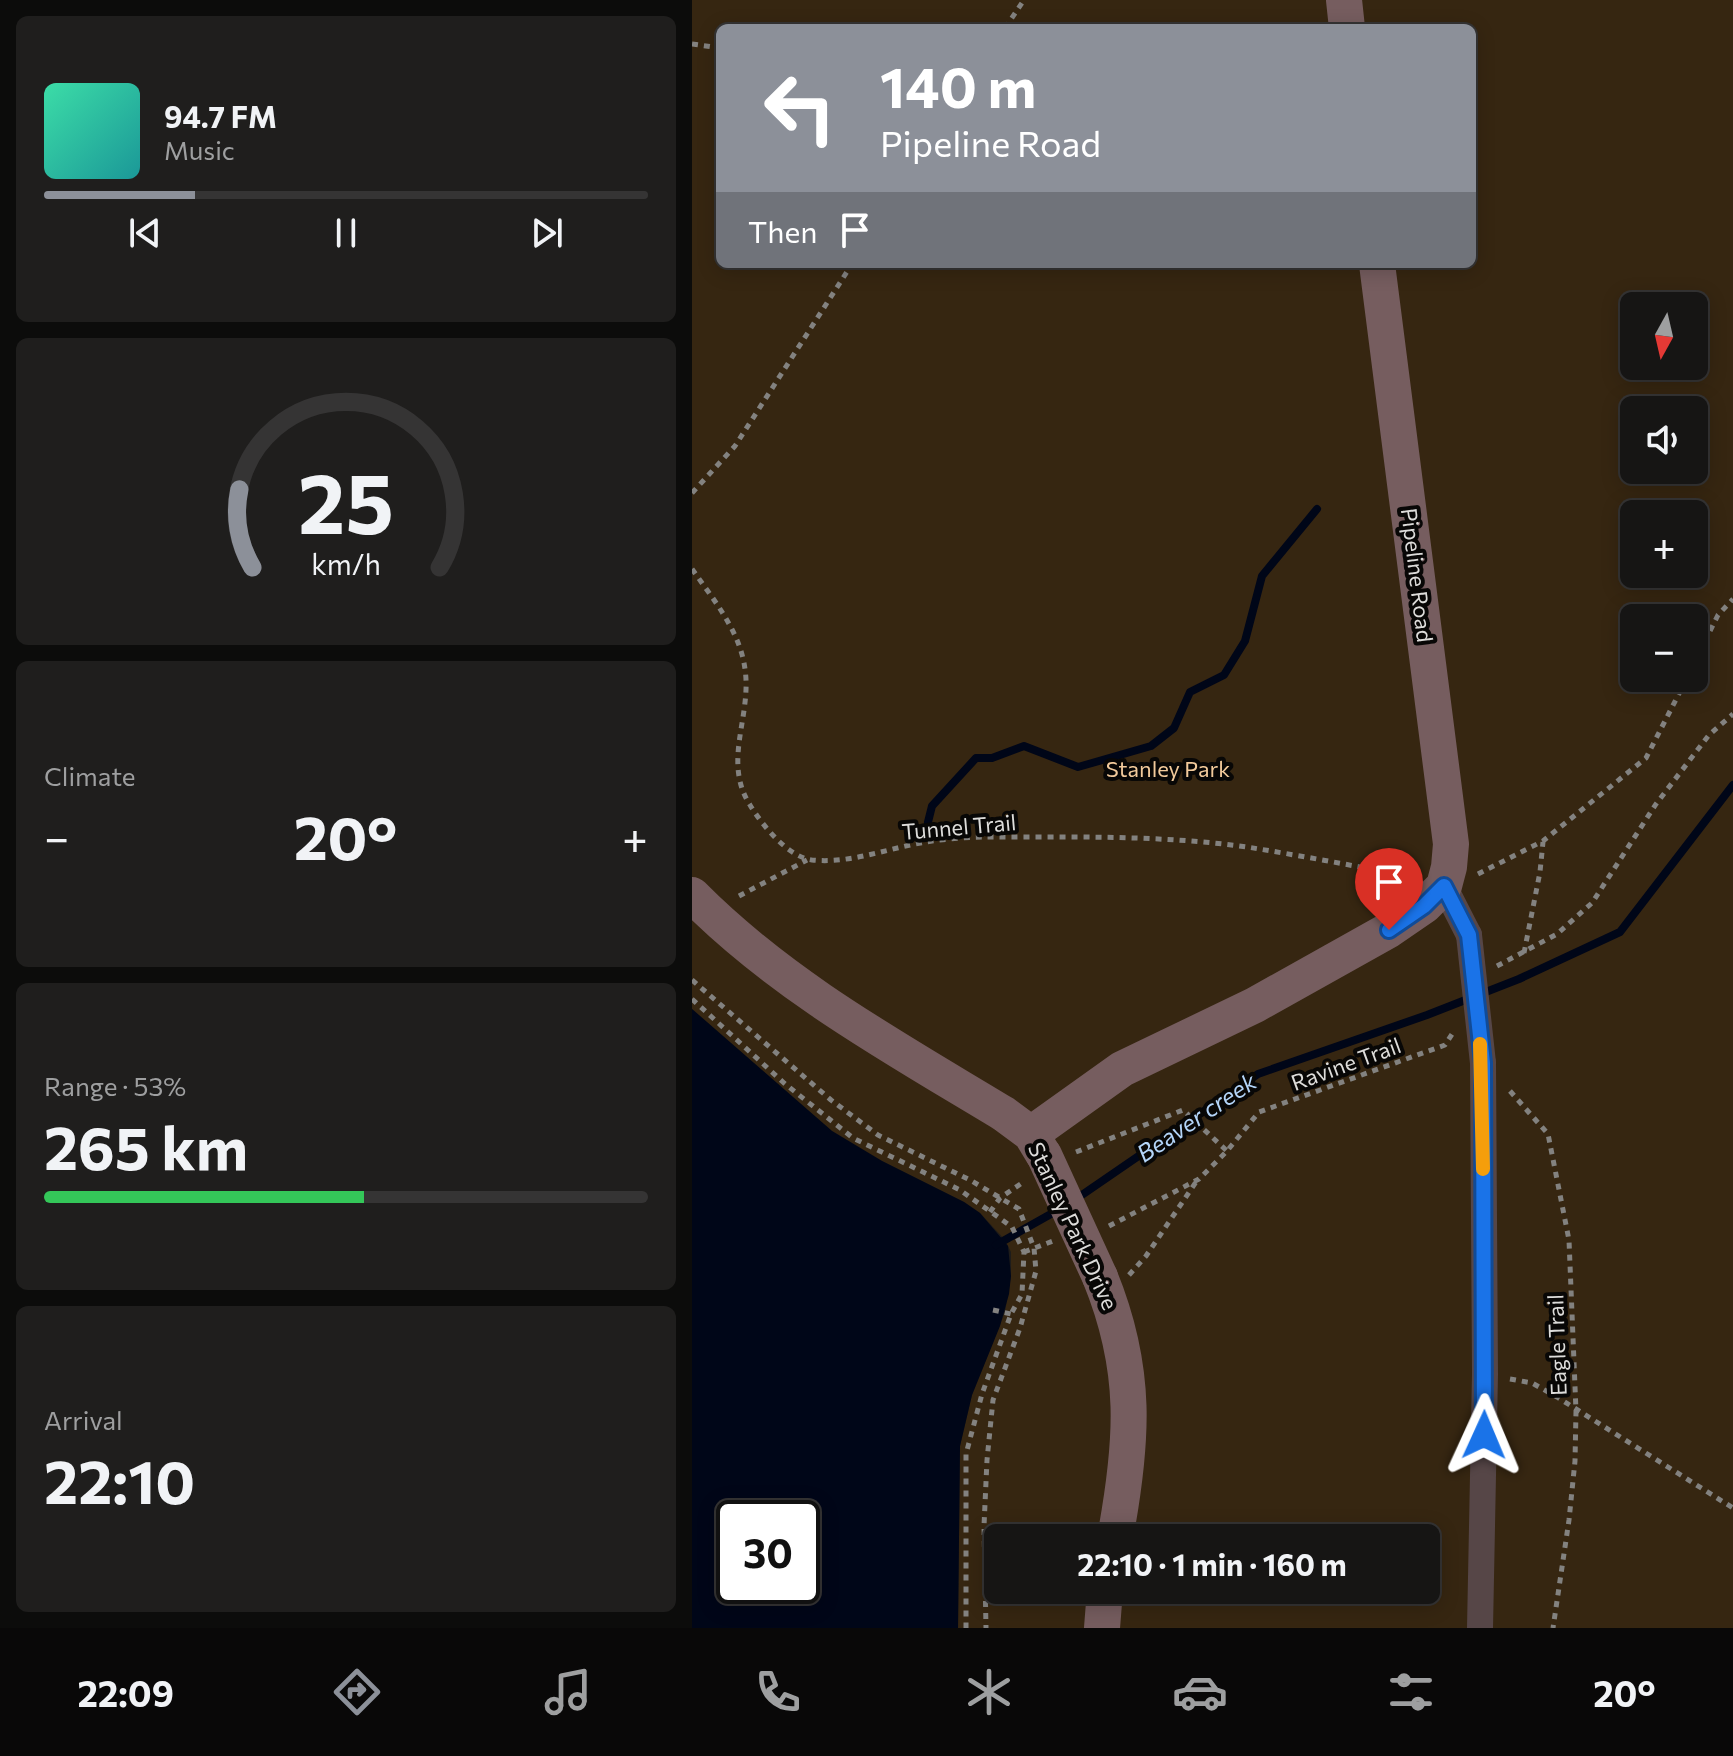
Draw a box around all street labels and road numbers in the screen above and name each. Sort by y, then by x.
street label: Pipeline Road [1396,506,1439,644]
street label: Tunnel Trail [901,808,1017,845]
street label: Ravine Trail [1287,1031,1404,1096]
street label: Stanley Park Drive [1023,1138,1124,1314]
street label: Eagle Trail [1541,1294,1572,1396]

